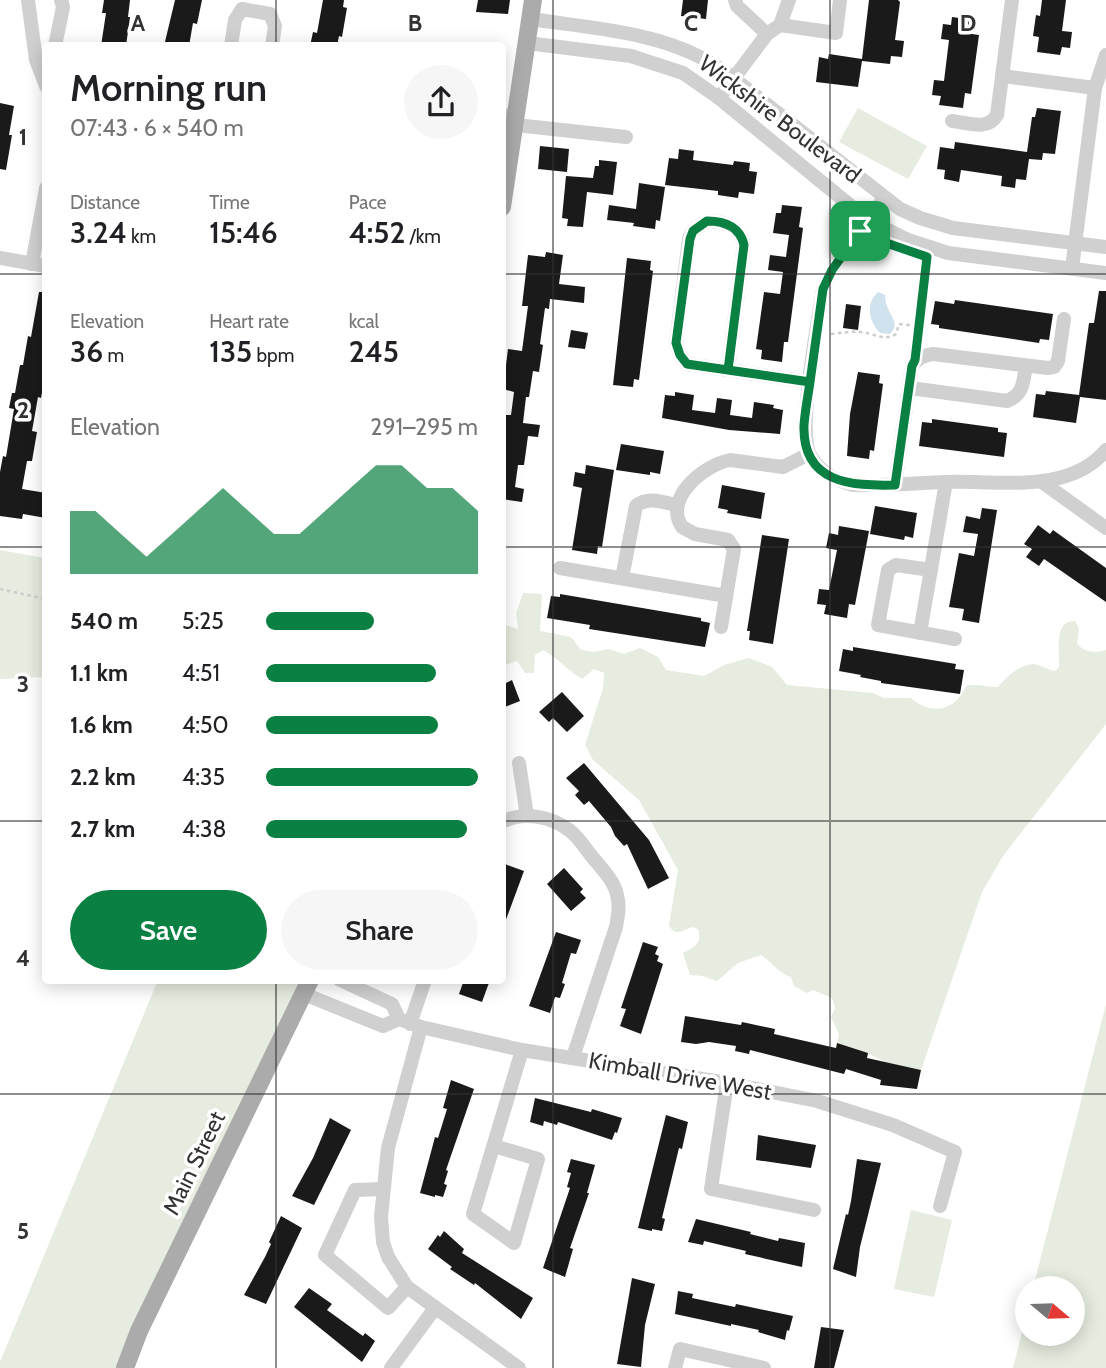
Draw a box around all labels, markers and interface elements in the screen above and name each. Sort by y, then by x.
text: A [131,9,146,37]
text: B [408,9,422,37]
text: C [684,9,698,37]
text: D [960,9,976,37]
street label: Wickshire Boulevard [694,49,866,189]
text: Morning run [70,64,267,111]
button: share [404,65,478,139]
text: 07:43 · 6 × 540 m [70,114,244,142]
text: 1 [19,123,27,151]
text: Distance [70,191,140,214]
text: Time [209,191,250,214]
text: Pace [349,191,387,214]
pin [830,201,890,261]
icon: arrive [841,212,879,250]
text: 3.24 [70,214,127,251]
text: 15:46 [209,214,278,251]
text: 4:52 [349,214,405,251]
text: km [127,225,156,248]
text: /km [405,225,441,248]
text: Elevation [70,310,144,333]
text: Heart rate [209,310,289,333]
text: kcal [349,310,379,333]
text: 36 [70,333,103,370]
text: 135 [209,333,252,370]
text: 245 [349,333,399,370]
text: m [103,344,124,367]
text: bpm [252,344,294,367]
text: 2 [17,396,29,424]
text: Elevation [70,413,160,441]
text: 291–295 m [370,413,478,441]
text: 540 m [70,607,138,635]
text: 5:25 [182,607,224,635]
text: 1.1 km [70,659,128,687]
text: 4:51 [182,659,220,687]
text: 3 [17,670,29,698]
text: 1.6 km [70,711,133,739]
text: 4:50 [182,711,229,739]
text: 2.2 km [70,763,136,791]
text: 4:35 [182,763,225,791]
text: 2.7 km [70,815,135,843]
text: 4:38 [182,815,226,843]
button: Save [70,890,267,970]
button: Share [281,890,478,970]
text: 4 [16,944,30,972]
street label: Kimball Drive West [586,1046,774,1106]
street label: Main Street [157,1106,231,1219]
text: 5 [17,1217,29,1245]
north arrow [1015,1276,1085,1346]
map controls [1015,1276,1085,1346]

